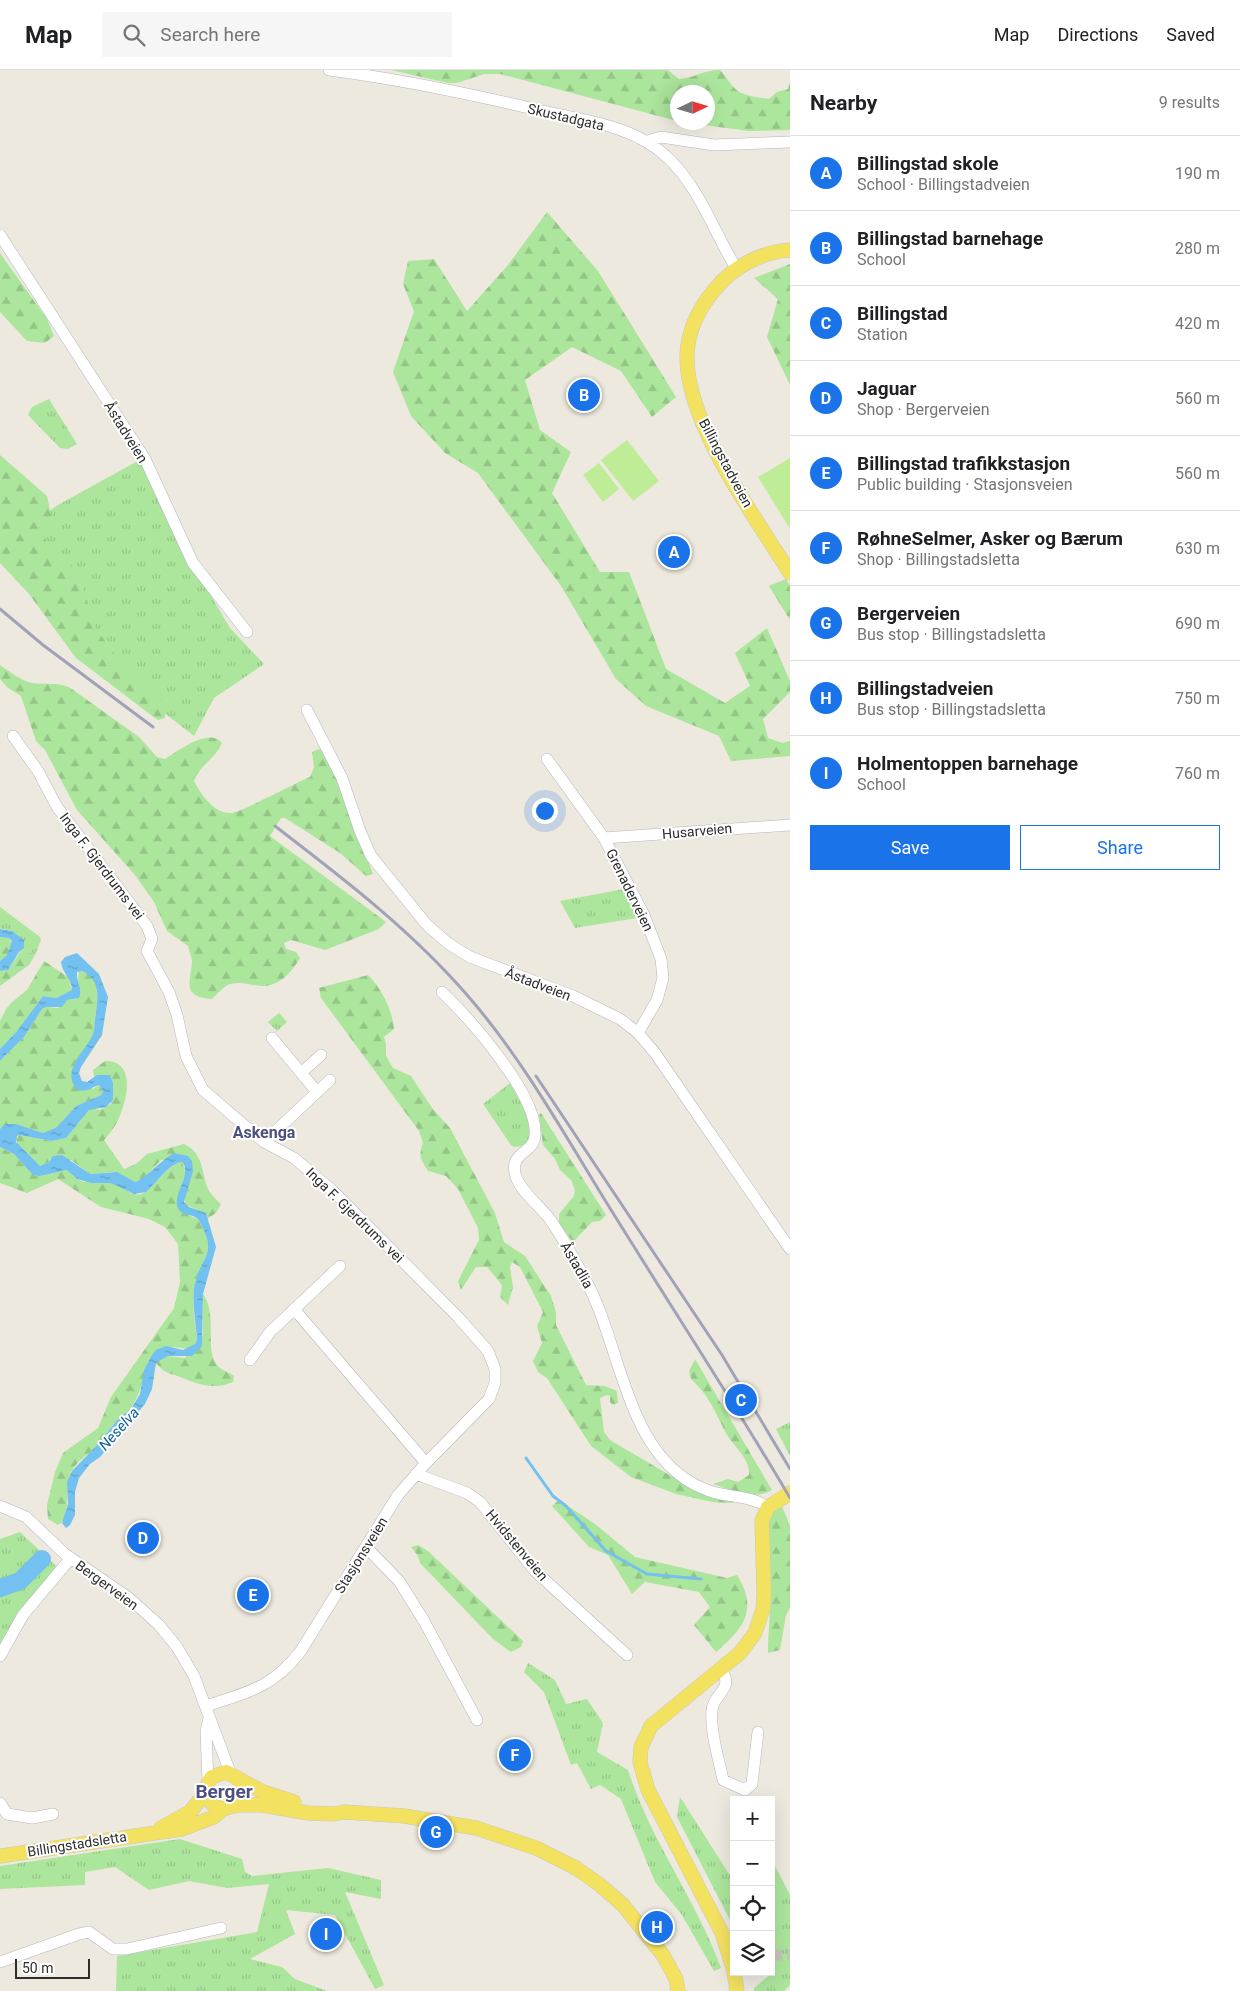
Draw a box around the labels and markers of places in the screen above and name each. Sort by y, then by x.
pin: B [568,376,600,414]
pin: A [658,533,690,571]
pin: C [725,1381,757,1419]
pin: D [127,1519,159,1557]
pin: E [237,1576,269,1614]
pin: F [499,1736,531,1774]
pin: G [420,1813,452,1851]
pin: H [641,1908,673,1946]
pin: I [310,1915,342,1953]

